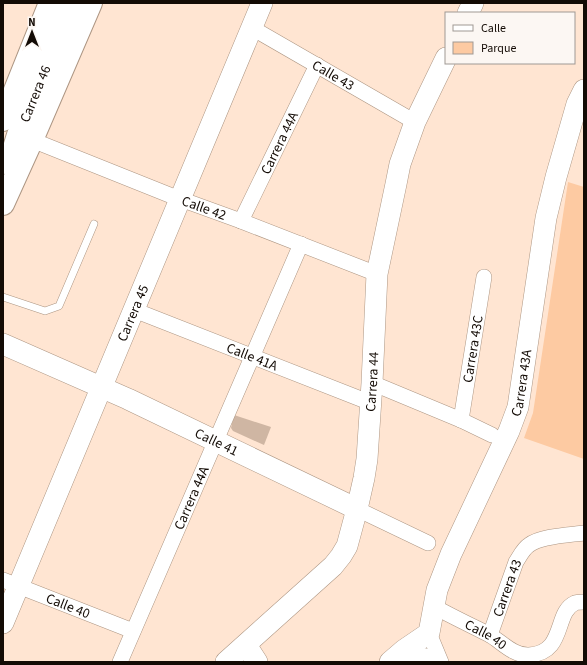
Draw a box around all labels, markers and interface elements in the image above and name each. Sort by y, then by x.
north arrow [12,12,52,52]
legend [445,12,575,64]
text: N [28,15,36,30]
text: Calle [481,20,506,37]
text: Parque [481,40,517,57]
street label: Calle 43 [308,56,358,96]
street label: Carrera 46 [15,63,56,126]
street label: Carrera 44A [256,108,304,178]
street label: Calle 42 [179,191,229,226]
street label: Carrera 45 [113,282,154,345]
street label: Carrera 43C [458,314,489,384]
street label: Calle 41A [223,338,281,377]
street label: Carrera 43A [506,348,537,420]
street label: Carrera 44 [361,351,384,412]
street label: Calle 41 [191,424,241,461]
street label: Carrera 44A [169,463,215,533]
street label: Carrera 43 [488,557,527,620]
street label: Calle 40 [43,589,93,624]
street label: Calle 40 [461,615,511,655]

